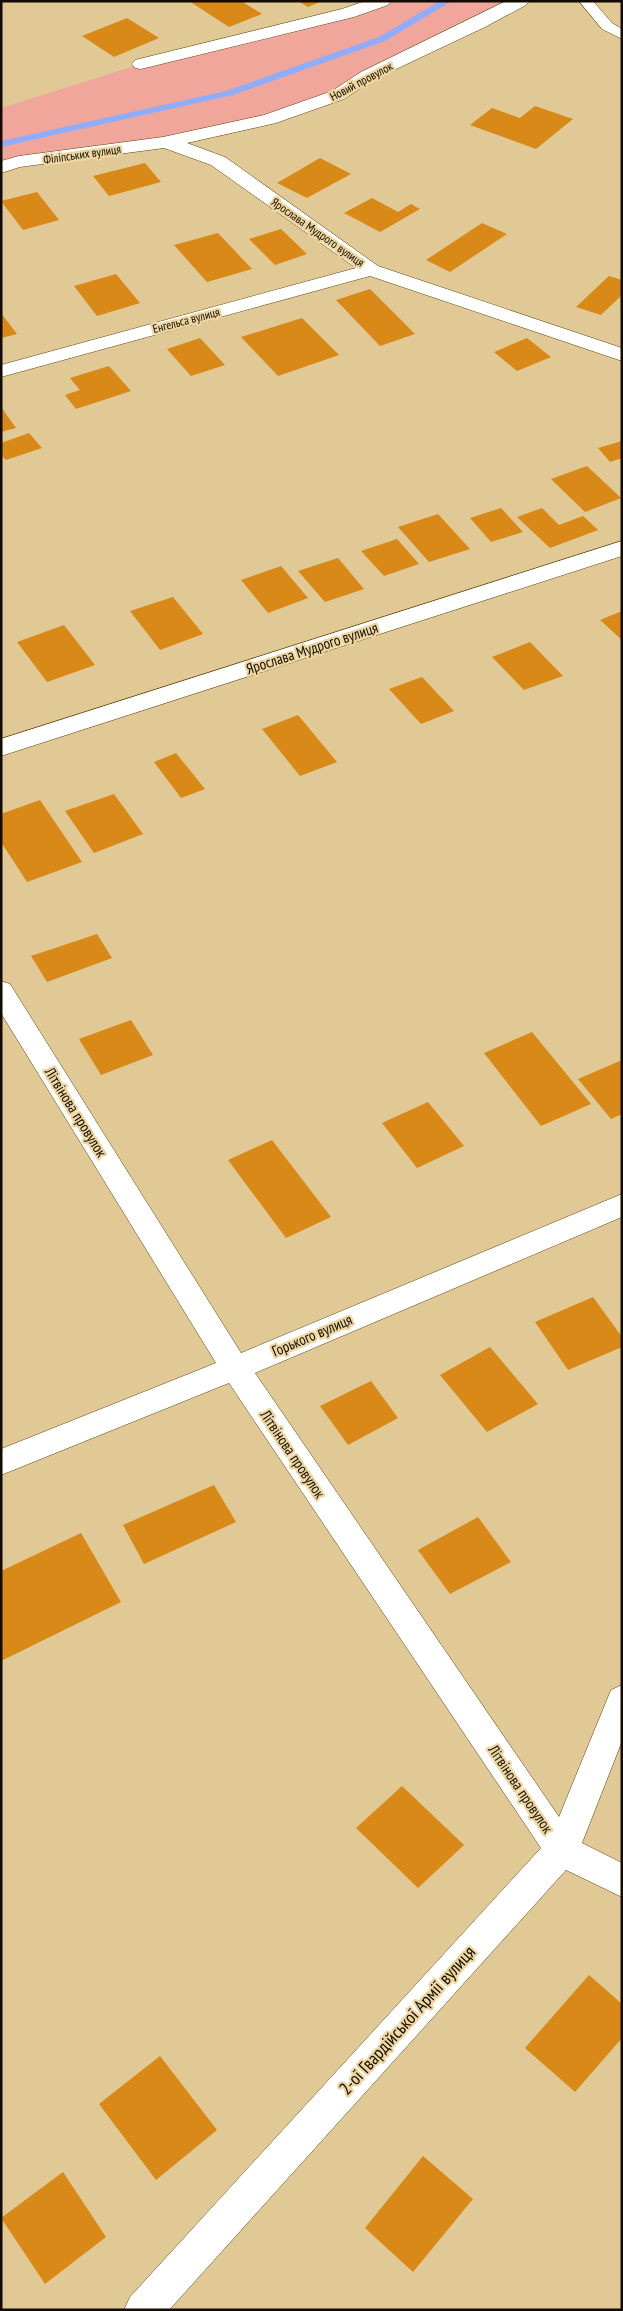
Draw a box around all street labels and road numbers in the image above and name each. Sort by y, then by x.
street label: Новий провулок [327,58,395,104]
street label: Філіпських вулиця [42,141,122,167]
street label: Ярослава Мудрого вулиця [269,194,368,270]
street label: Енгельса вулиця [151,304,221,336]
street label: Ярослава Мудрого вулиця [244,618,381,678]
street label: Літвінова провулок [40,1063,111,1161]
street label: Горького вулиця [269,1310,355,1360]
street label: Літвінова провулок [256,1405,330,1502]
street label: Літвінова провулок [484,1740,558,1837]
street label: 2-ої Гвардійської Армії вулиця [334,1941,480,2099]

